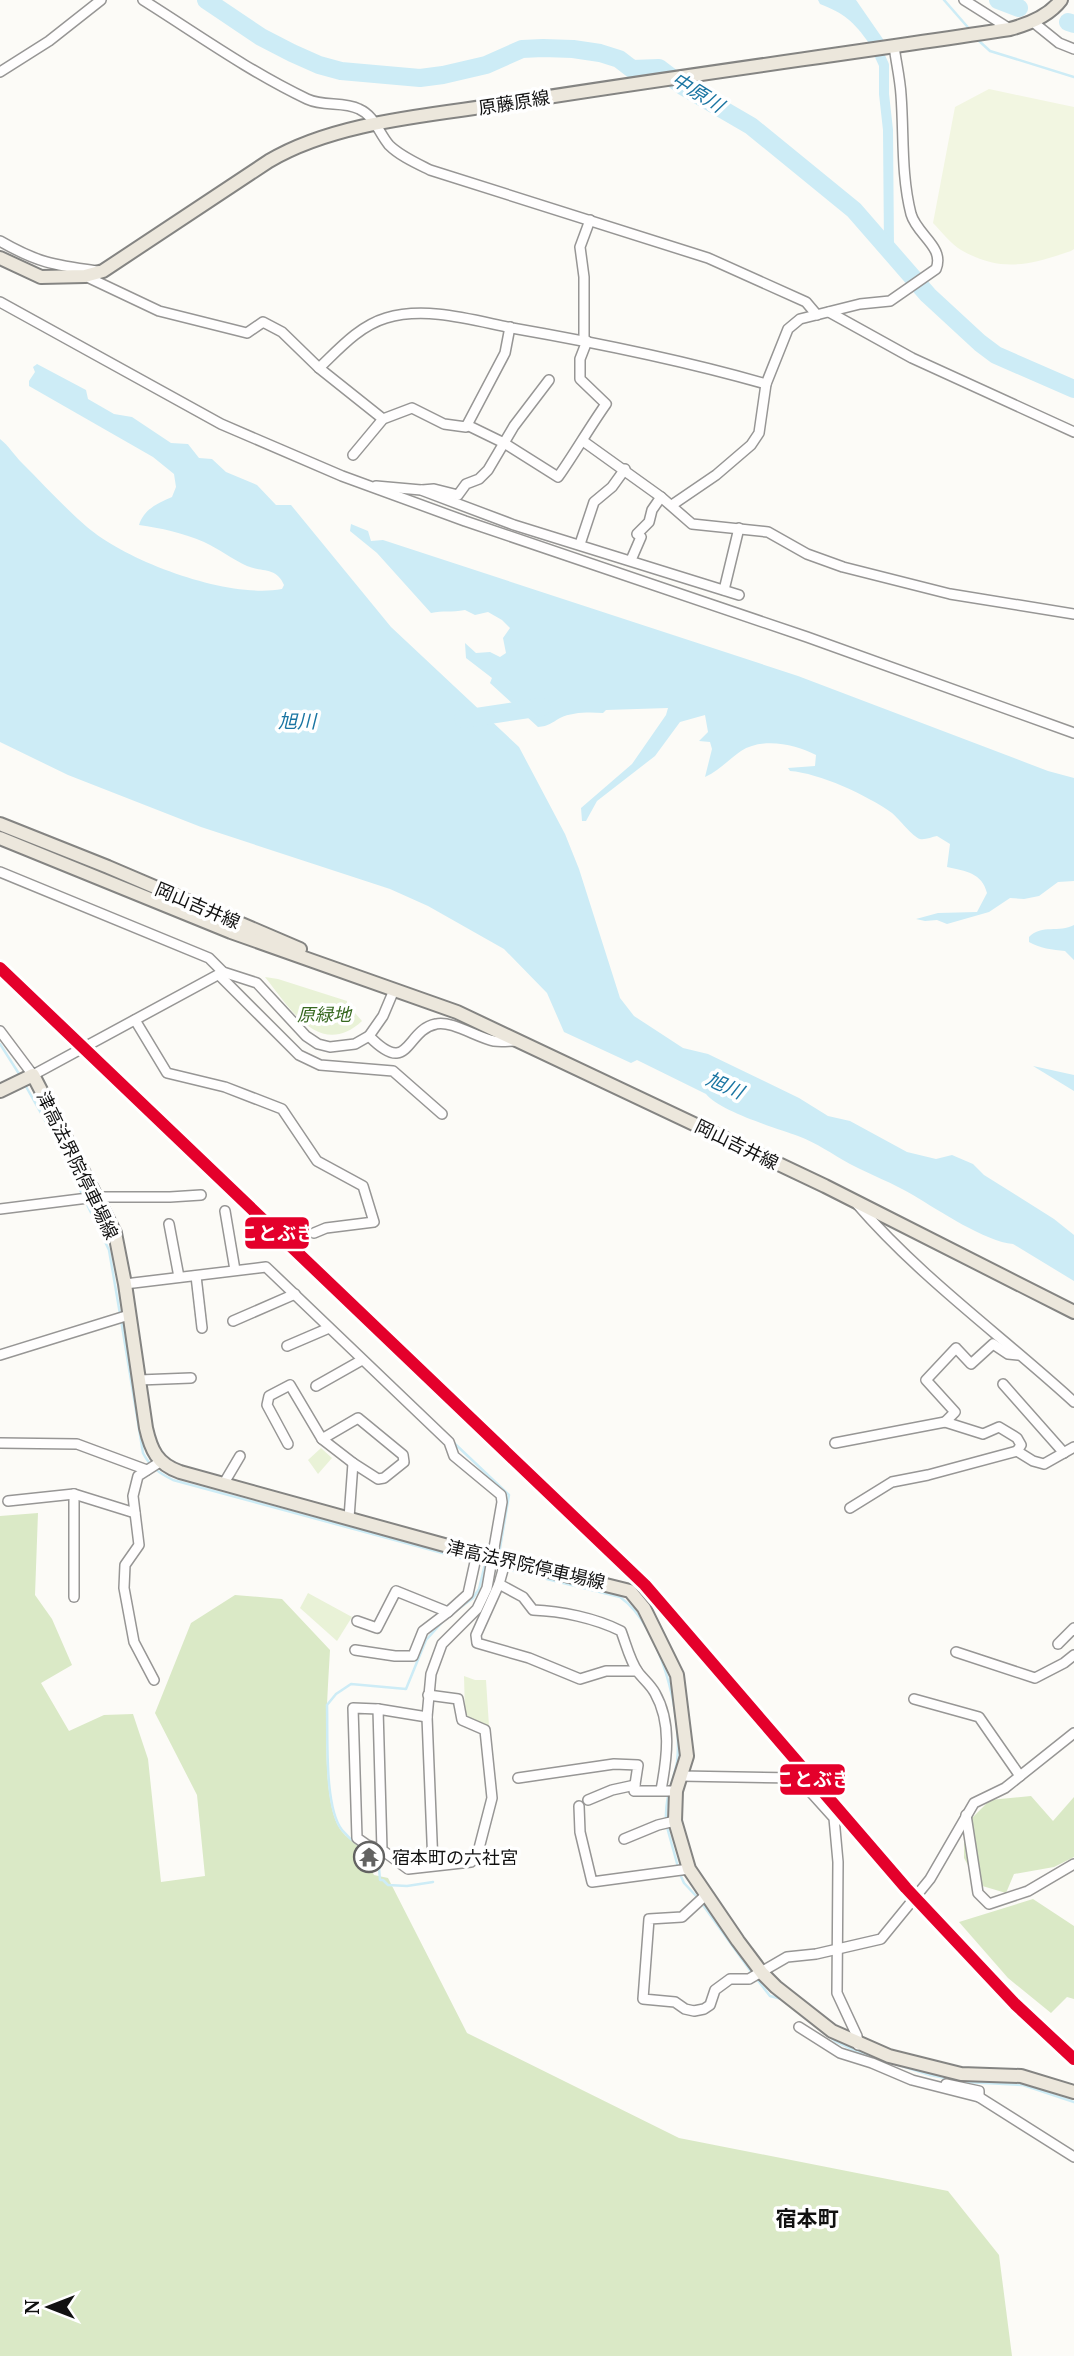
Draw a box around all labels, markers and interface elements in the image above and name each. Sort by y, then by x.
water label: 中原川 [667,66,731,119]
street label: 原藤原線 [477,85,551,119]
water label: 旭川 [278,708,318,734]
street label: 岡山吉井線 [152,876,244,934]
park label: 原緑地 [297,1002,353,1026]
water label: 旭川 [702,1065,749,1105]
street label: 津高法界院停車場線 [32,1087,124,1243]
street label: 岡山吉井線 [691,1113,783,1175]
line badge: ことぶき [244,1216,310,1250]
text: ことぶき [239,1220,315,1246]
street label: 津高法界院停車場線 [444,1534,608,1594]
line badge: ことぶき [779,1763,846,1796]
text: ことぶき [775,1766,851,1792]
temple icon: 宿本町の六社宮 [352,1840,386,1874]
place label: 宿本町の六社宮 [392,1845,518,1869]
district label: 宿本町 [776,2204,839,2232]
north arrow [14,2272,84,2342]
text: N [19,2299,45,2314]

